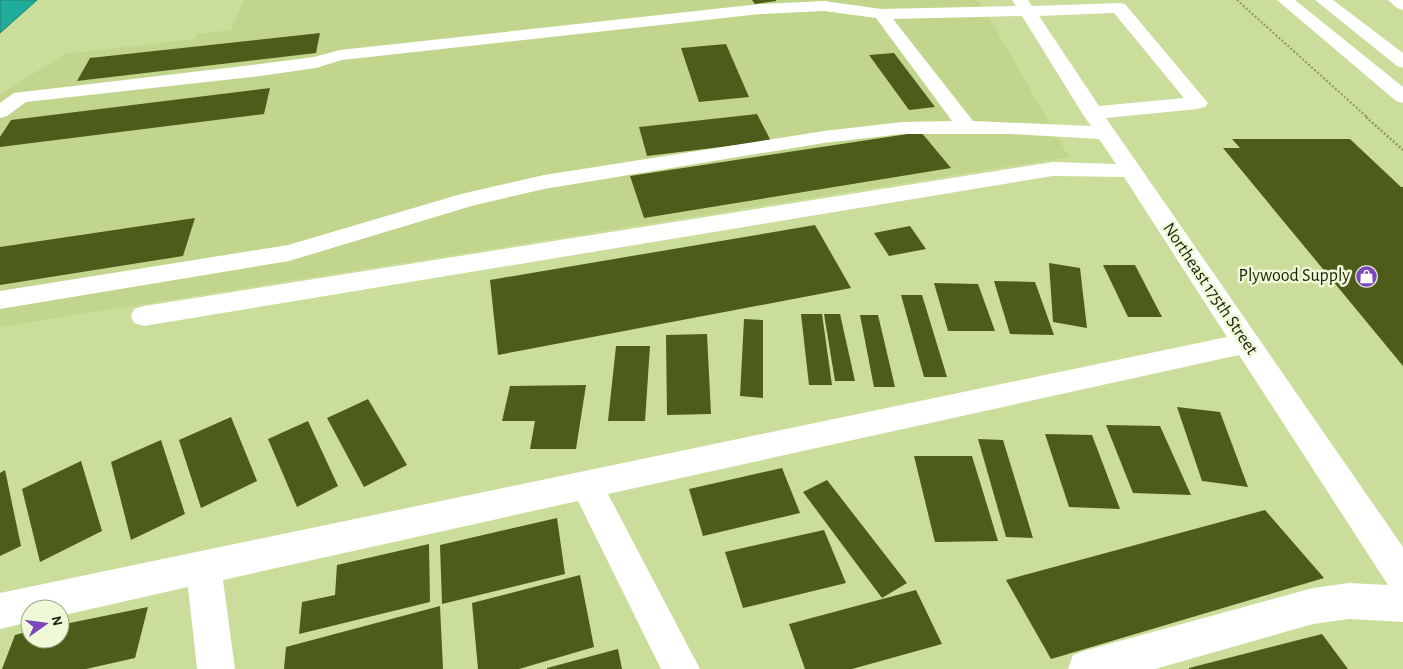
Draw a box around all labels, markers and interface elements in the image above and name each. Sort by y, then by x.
street label: Northeast 175th Street [1159,220,1261,359]
shop icon: Plywood Supply [1354,264,1378,288]
place label: Plywood Supply [1239,267,1350,285]
north arrow [20,599,70,649]
text: N [49,615,65,628]

